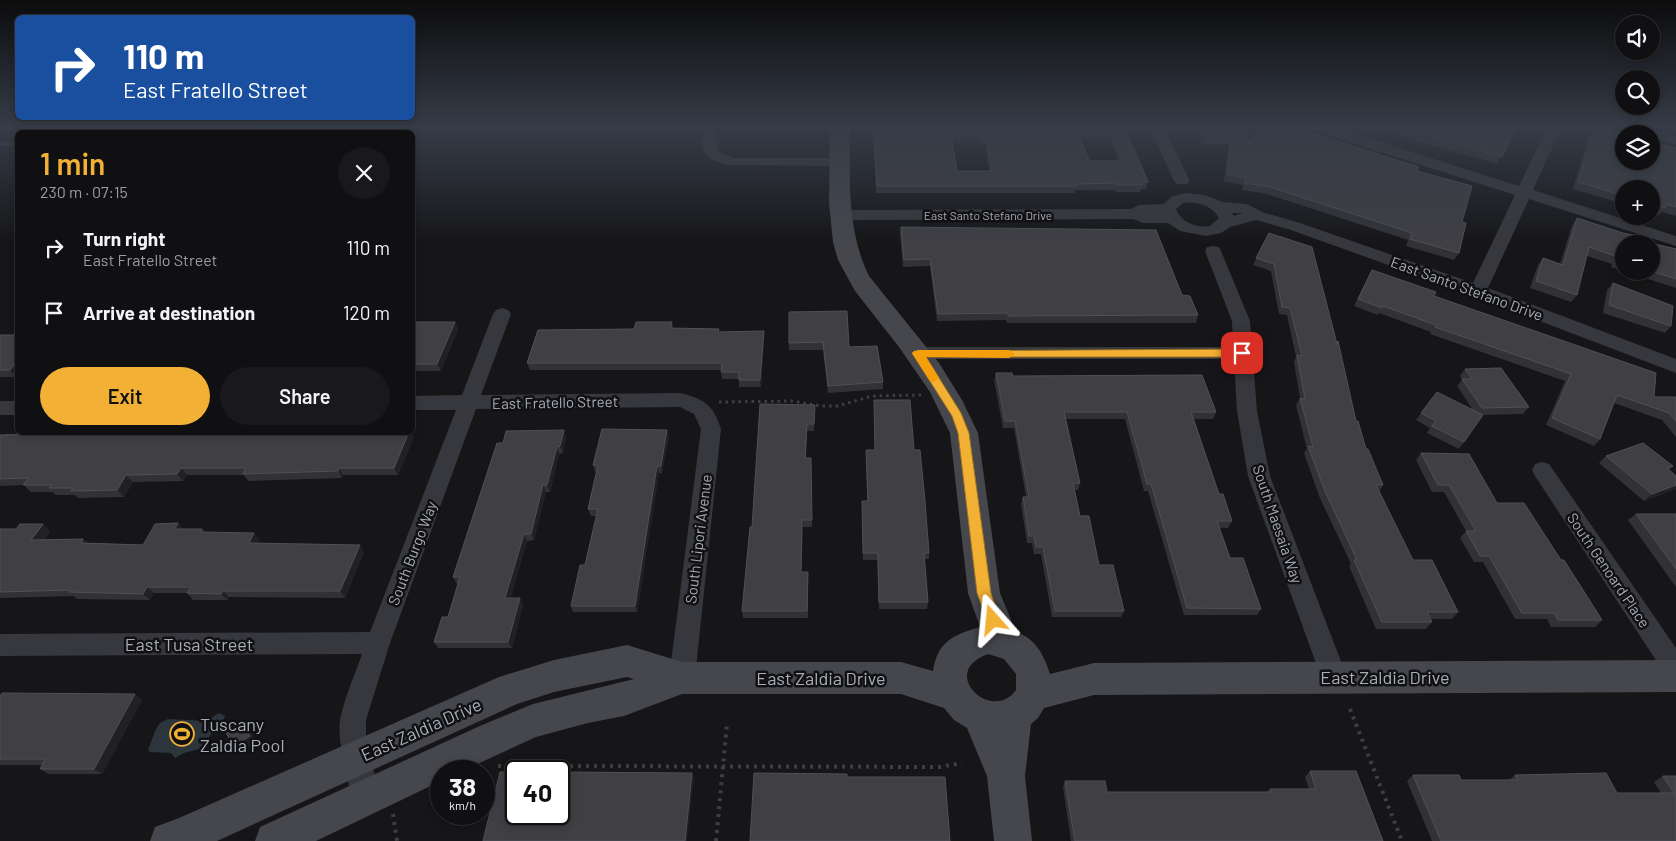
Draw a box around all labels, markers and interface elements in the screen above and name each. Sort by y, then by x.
map controls [1615,15,1660,280]
button: sound [1615,15,1660,60]
text: 110 m [123,34,204,76]
icon: right [40,35,105,100]
button: search [1615,70,1660,115]
text: East Fratello Street [123,76,308,102]
button: layers [1615,125,1660,170]
text: 1 min [40,145,105,181]
button: close [338,147,390,199]
button: + [1615,180,1660,225]
text: 230 m · 07:15 [40,182,128,201]
street label: East Santo Stefano Drive [924,208,1052,222]
text: Turn right [83,227,165,250]
icon: right [40,234,68,262]
button: − [1615,235,1660,280]
text: 110 m [346,236,390,259]
text: East Fratello Street [83,250,217,269]
street label: East Santo Stefano Drive [1389,252,1545,324]
icon: arrive [40,299,68,327]
text: Arrive at destination [83,301,255,324]
text: 120 m [343,301,390,324]
pin [1221,332,1263,374]
icon: arrive [1228,339,1256,367]
button: Exit [40,367,210,425]
button: Share [220,367,390,425]
street label: East Fratello Street [492,392,618,412]
street label: South Maesaia Way [1249,462,1307,586]
street label: South Lipori Avenue [681,473,715,605]
street label: South Burgo Way [384,498,440,608]
street label: South Genoard Place [1564,509,1654,631]
position arrow [966,593,1018,645]
street label: East Tusa Street [125,633,253,655]
street label: East Zaldia Drive [1320,666,1450,688]
street label: East Zaldia Drive [756,667,886,689]
street label: East Zaldia Drive [357,693,485,765]
place label: Tuscany Zaldia Pool [200,713,285,756]
sports icon: Tuscany Zaldia Pool [169,721,195,747]
speed limit sign: 40 [505,760,570,825]
text: 38 [449,771,476,801]
text: km/h [449,798,476,812]

